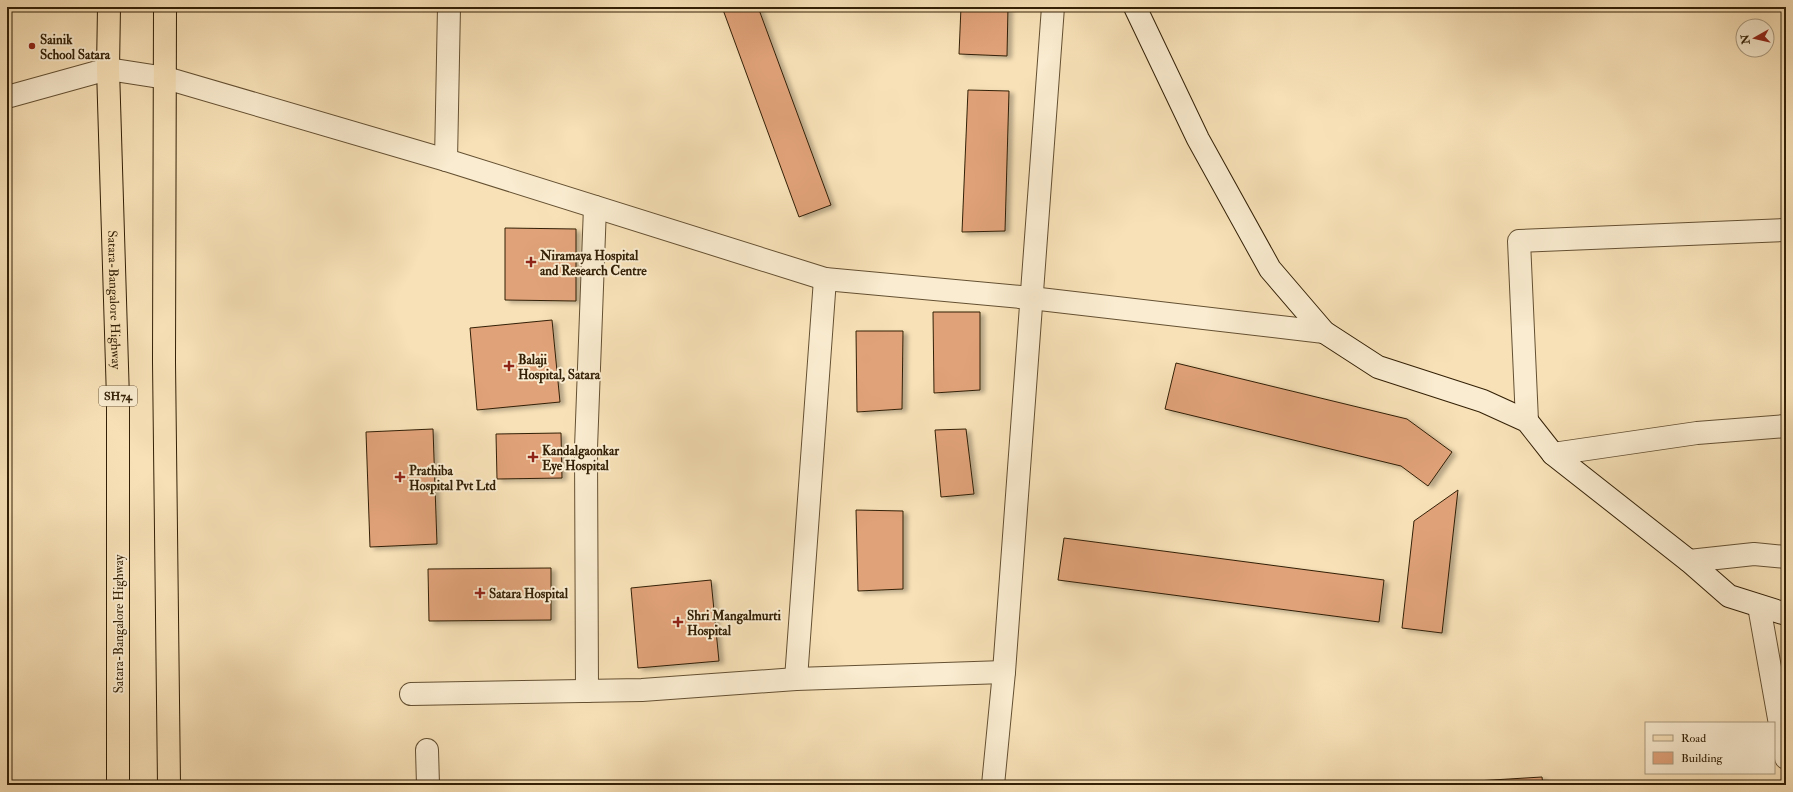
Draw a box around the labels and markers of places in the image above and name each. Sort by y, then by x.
place label: Sainik School Satara [40,32,111,63]
marker: Sainik School Satara [27,41,37,51]
place label: Niramaya Hospital and Research Centre [539,248,647,279]
marker: Niramaya Hospital and Research Centre [525,256,537,268]
place label: Balaji Hospital, Satara [518,352,601,384]
marker: Balaji Hospital, Satara [503,360,515,372]
place label: Kandalgaonkar Eye Hospital [542,443,620,475]
marker: Kandalgaonkar Eye Hospital [527,451,539,463]
place label: Prathiba Hospital Pvt Ltd [409,463,496,495]
marker: Prathiba Hospital Pvt Ltd [394,471,406,483]
place label: Satara Hospital [489,586,569,603]
marker: Satara Hospital [474,587,486,599]
place label: Shri Mangalmurti Hospital [687,608,781,640]
marker: Shri Mangalmurti Hospital [672,616,684,628]

